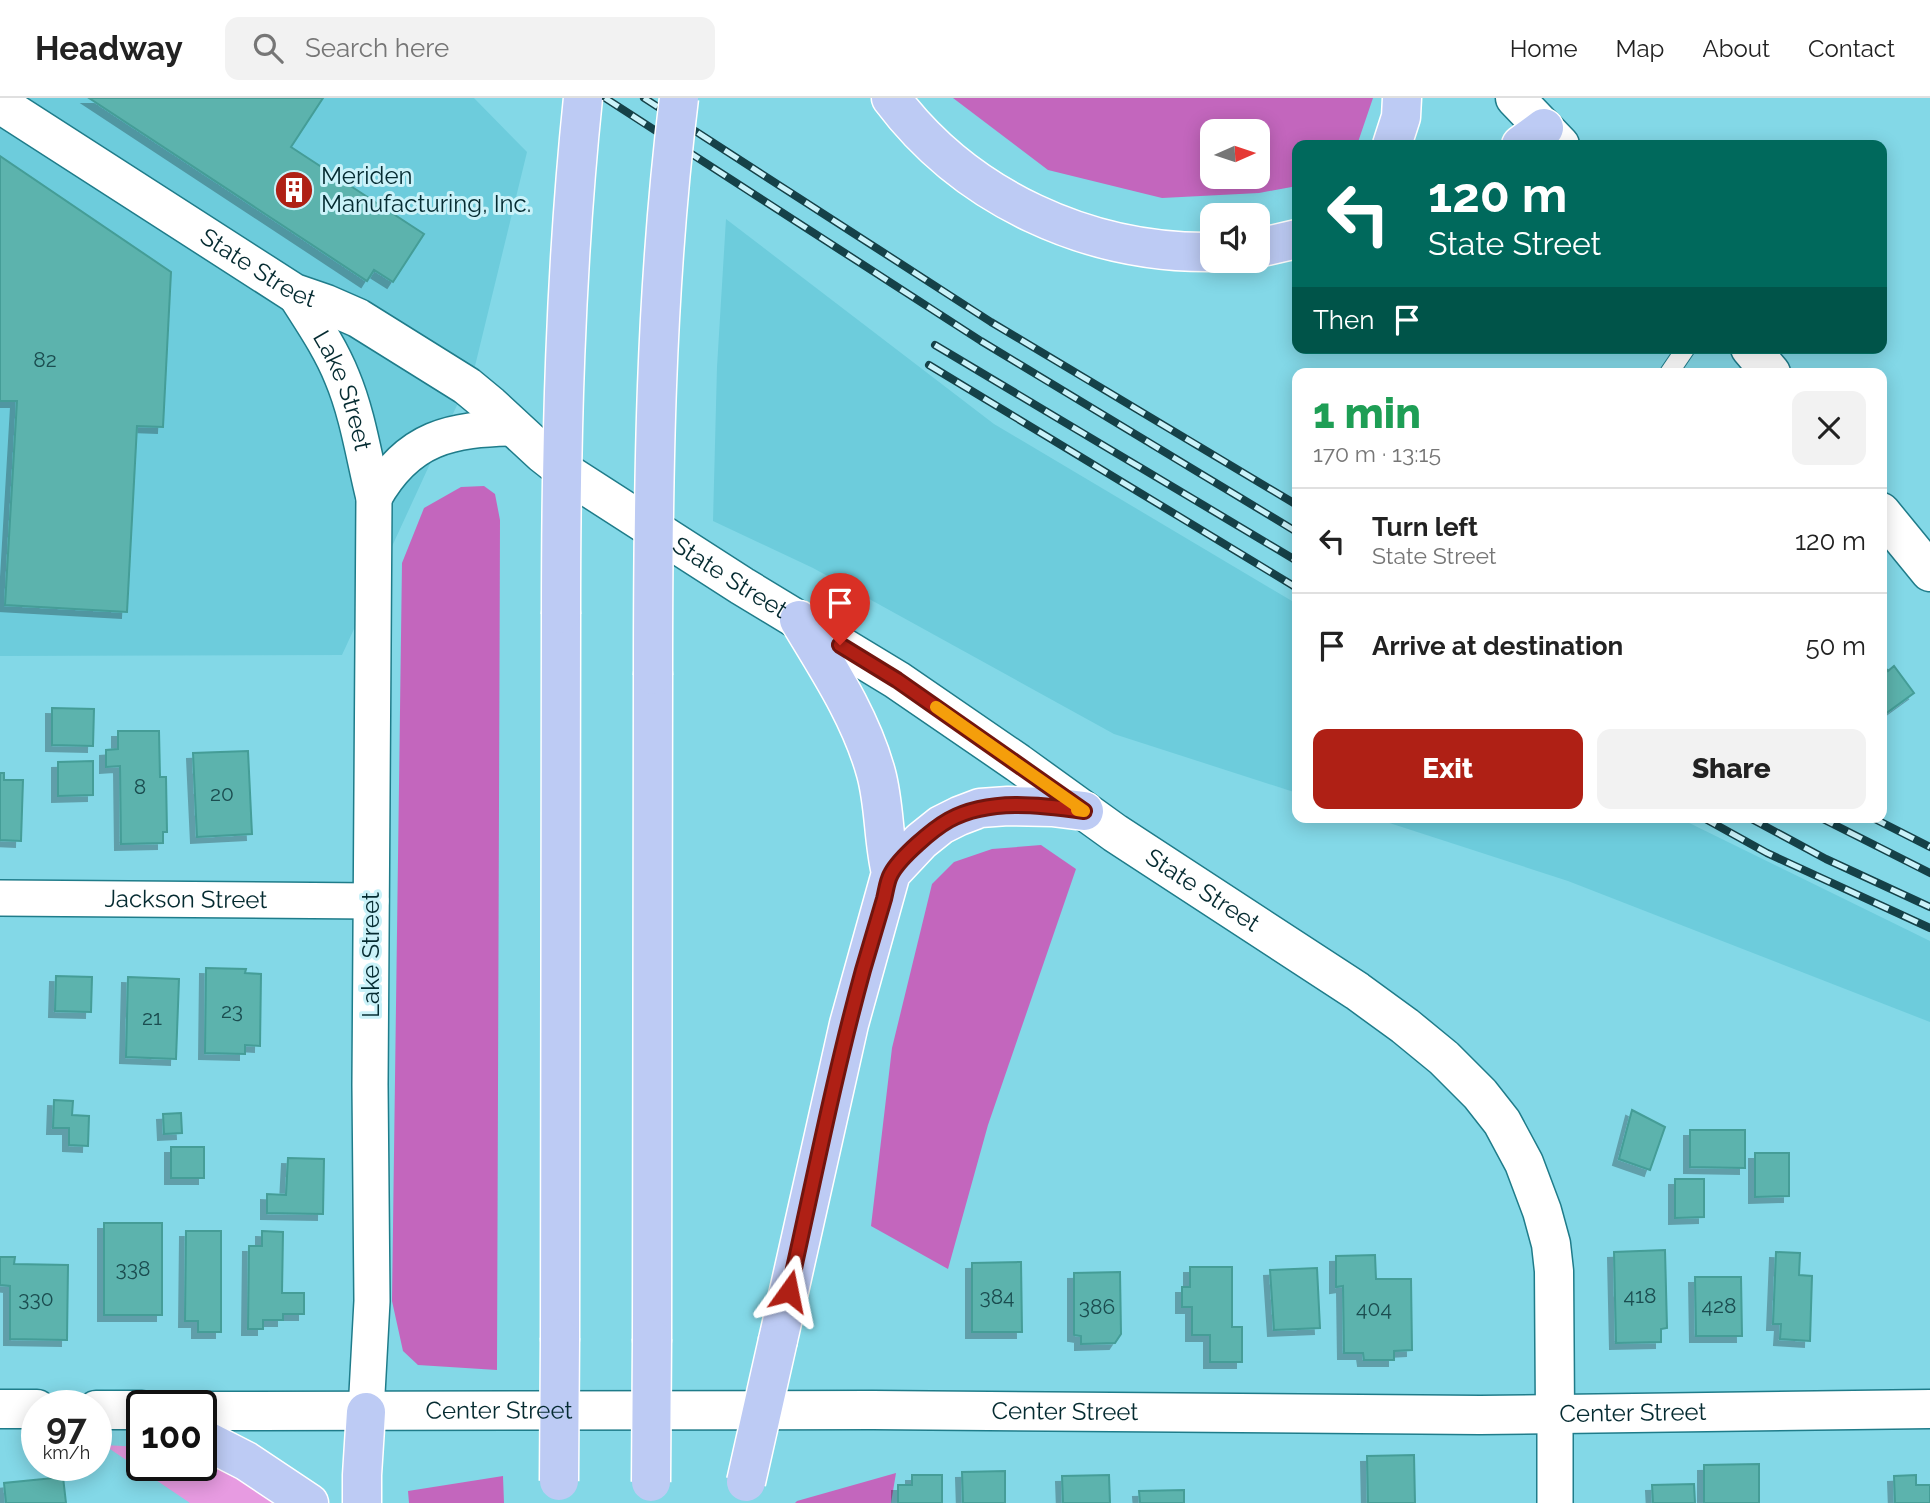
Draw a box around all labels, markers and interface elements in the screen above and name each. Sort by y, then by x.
search box [225,17,715,80]
text: Headway [35,29,183,68]
icon: search [249,29,287,67]
text: Search here [305,33,449,63]
text: Home [1510,34,1578,63]
text: Map [1616,34,1664,63]
text: About [1702,34,1770,63]
text: Contact [1808,34,1895,63]
north arrow [1200,119,1270,189]
map controls [1200,119,1270,273]
place label: Meriden Manufacturing, Inc. [321,161,531,218]
text: 120 m [1428,166,1567,223]
icon: left [1313,168,1404,259]
building icon: Meriden Manufacturing, Inc. [273,169,315,211]
button: sound [1200,203,1270,273]
street label: State Street [195,222,319,313]
text: State Street [1428,225,1601,262]
icon: arrive [1388,301,1426,339]
text: Then [1313,305,1374,335]
street label: Lake Street [307,325,378,453]
house number: 82 [33,347,57,372]
text: 1 min [1313,389,1421,438]
button: close [1792,391,1866,465]
text: 170 m · 13:15 [1313,440,1441,467]
text: Turn left [1372,512,1478,542]
icon: left [1313,522,1351,560]
text: 120 m [1795,526,1866,556]
street label: State Street [667,530,793,624]
text: State Street [1372,542,1497,569]
pin [810,573,870,645]
icon: arrive [821,584,859,622]
icon: arrive [1313,627,1351,665]
text: Arrive at destination [1372,631,1623,661]
text: 50 m [1805,631,1866,661]
button: Exit [1313,729,1583,809]
button: Share [1597,729,1866,809]
house number: 8 [134,774,146,799]
house number: 20 [210,781,234,806]
street label: State Street [1141,842,1265,937]
street label: Jackson Street [104,884,268,914]
street label: Lake Street [356,892,385,1018]
house number: 23 [221,998,243,1023]
house number: 21 [142,1005,162,1030]
position arrow [752,1254,826,1328]
house number: 338 [116,1256,150,1281]
house number: 418 [1624,1283,1656,1308]
house number: 384 [979,1284,1015,1309]
house number: 330 [18,1286,54,1311]
house number: 428 [1702,1293,1736,1318]
house number: 386 [1079,1294,1115,1319]
house number: 404 [1356,1296,1392,1321]
speed limit sign: 100 [126,1390,217,1481]
street label: Center Street [426,1395,572,1425]
street label: Center Street [991,1396,1139,1426]
street label: Center Street [1559,1397,1707,1428]
text: 97 [46,1406,87,1447]
text: km/h [43,1442,90,1463]

